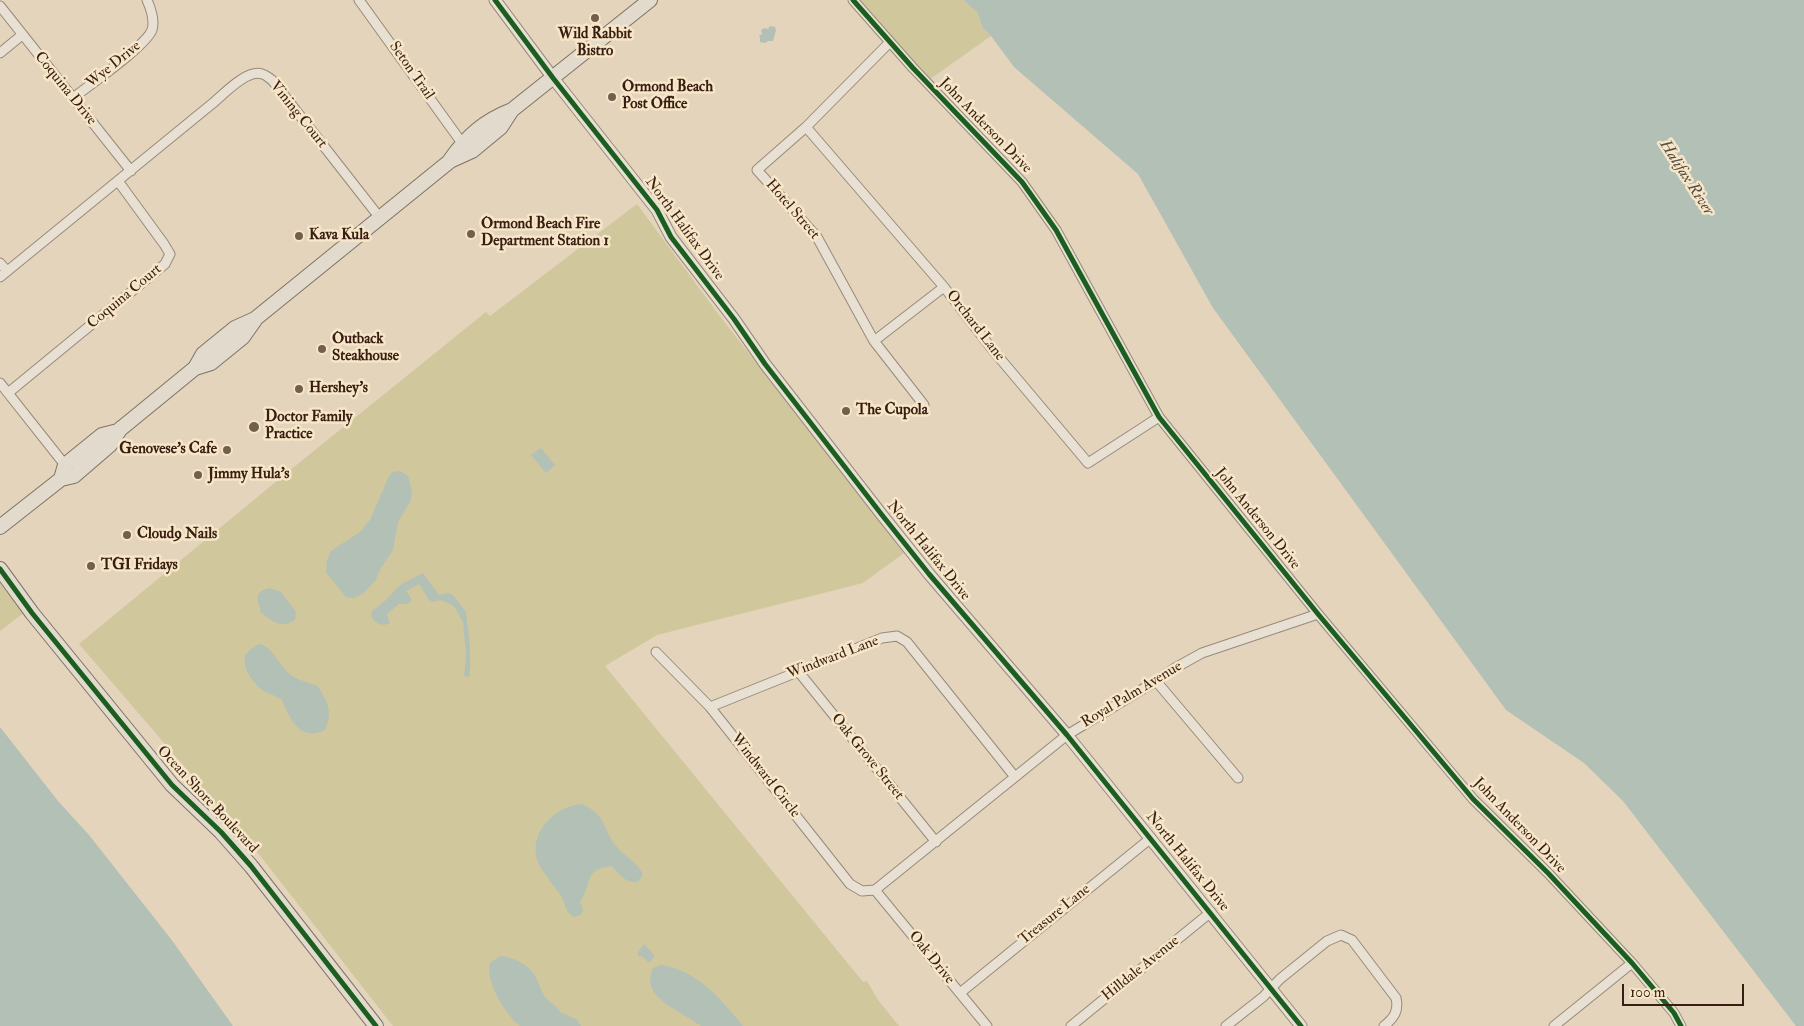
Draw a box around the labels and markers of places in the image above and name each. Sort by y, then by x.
marker: Wild Rabbit Bistro [589,12,601,24]
place label: Wild Rabbit Bistro [558,26,632,61]
place label: Ormond Beach Post Office [622,79,713,114]
marker: Ormond Beach Post Office [606,91,618,103]
place label: Ormond Beach Fire Department Station 1 [481,216,609,251]
place label: Kava Kula [309,227,369,245]
marker: Ormond Beach Fire Department Station 1 [465,228,477,240]
marker: Kava Kula [293,230,305,242]
place label: Outback Steakhouse [332,331,399,366]
marker: Outback Steakhouse [316,343,328,355]
place label: Hershey's [309,380,368,398]
marker: Hershey's [293,383,305,395]
place label: The Cupola [856,402,928,420]
marker: The Cupola [840,405,852,417]
place label: Doctor Family Practice [265,409,352,444]
marker: Doctor Family Practice [247,420,261,434]
place label: Genovese's Cafe [119,441,217,459]
marker: Genovese's Cafe [221,444,233,456]
place label: Jimmy Hula's [208,466,289,484]
marker: Jimmy Hula's [192,469,204,481]
place label: Cloud9 Nails [137,526,217,544]
marker: Cloud9 Nails [121,529,133,541]
place label: TGI Fridays [101,557,178,575]
marker: TGI Fridays [85,560,97,572]

